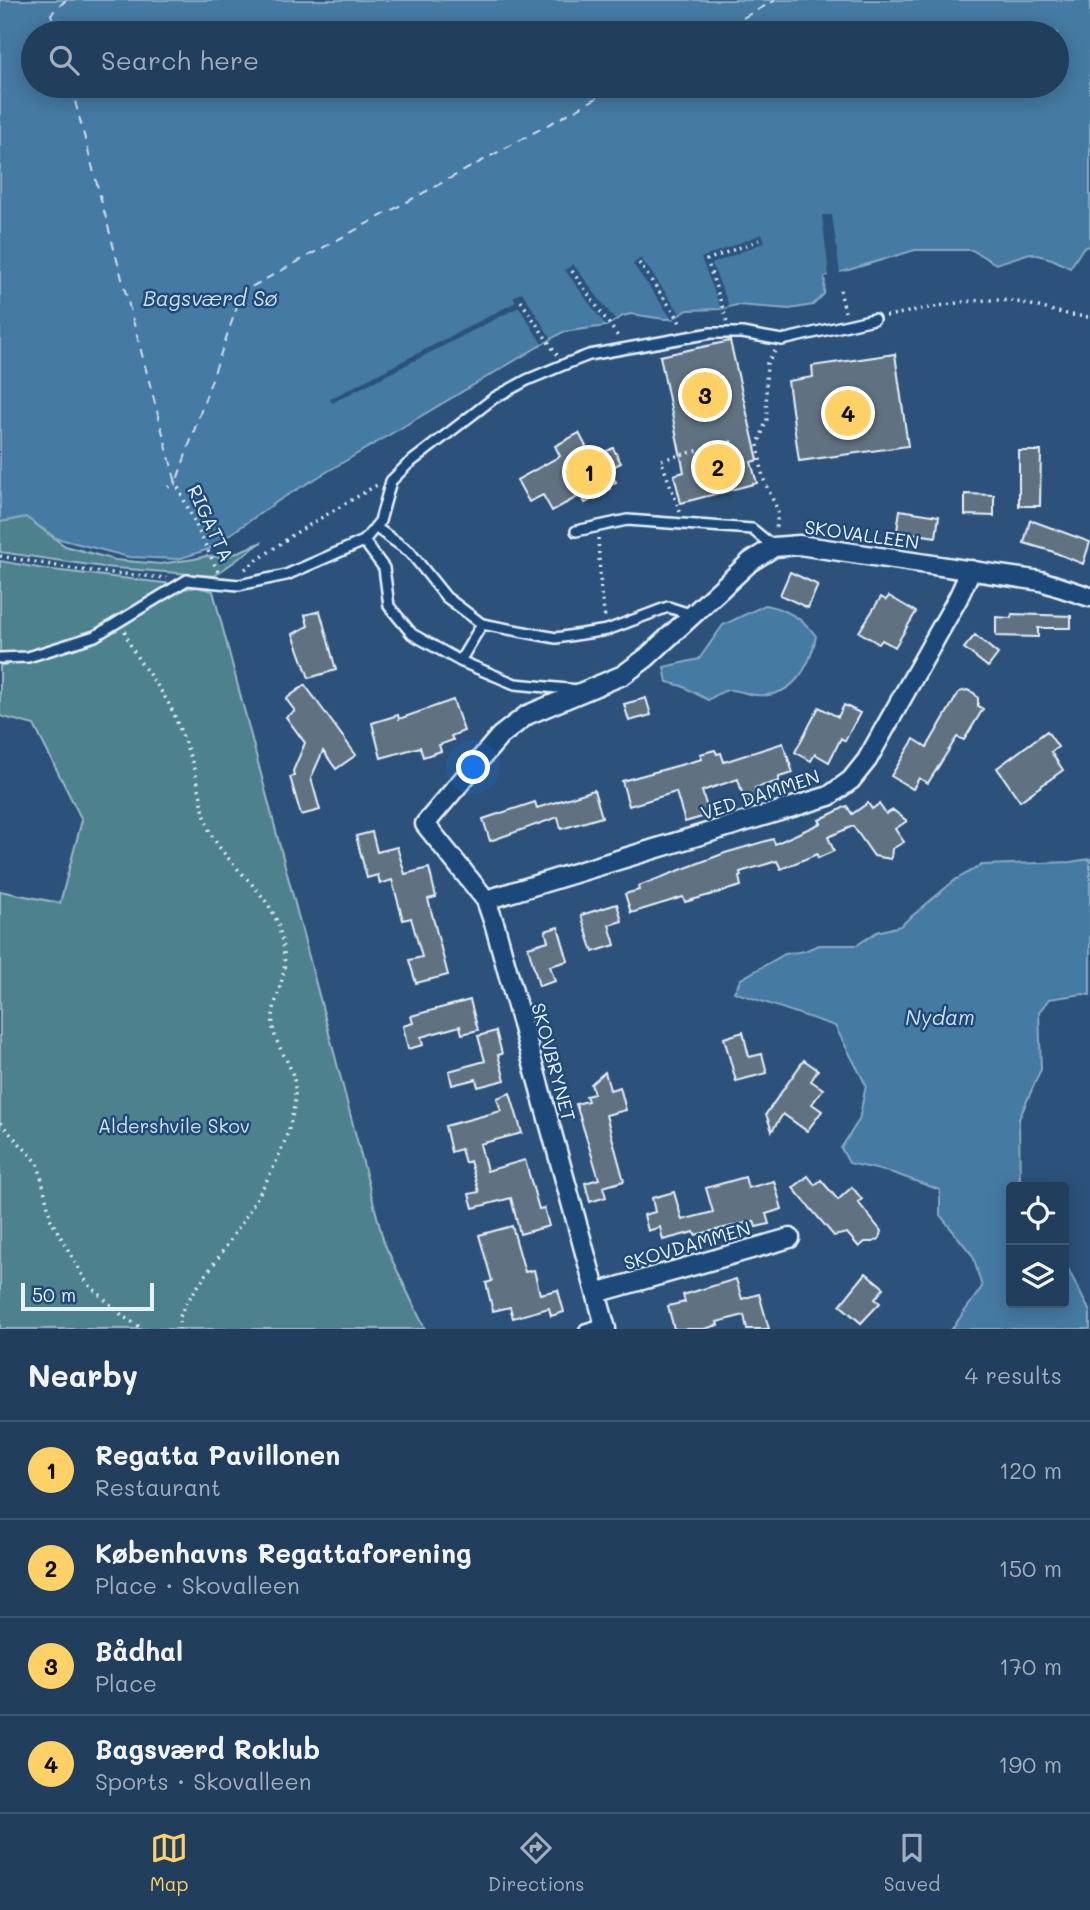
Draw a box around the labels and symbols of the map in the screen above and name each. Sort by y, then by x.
water label: Bagsværd Sø [143,284,278,311]
pin: 3 [682,369,728,421]
pin: 4 [825,387,871,439]
pin: 2 [695,441,741,493]
pin: 1 [566,446,612,498]
street label: RIGATTA [182,481,240,565]
street label: SKOVALLEEN [803,514,921,554]
your location [456,750,490,784]
street label: VED DAMMEN [697,763,823,825]
street label: SKOVBRYNET [526,1000,582,1124]
water label: Nydam [905,1003,975,1030]
park label: Aldershvile Skov [98,1113,250,1138]
street label: SKOVDAMMEN [621,1215,753,1275]
scale bar [21,1280,154,1312]

